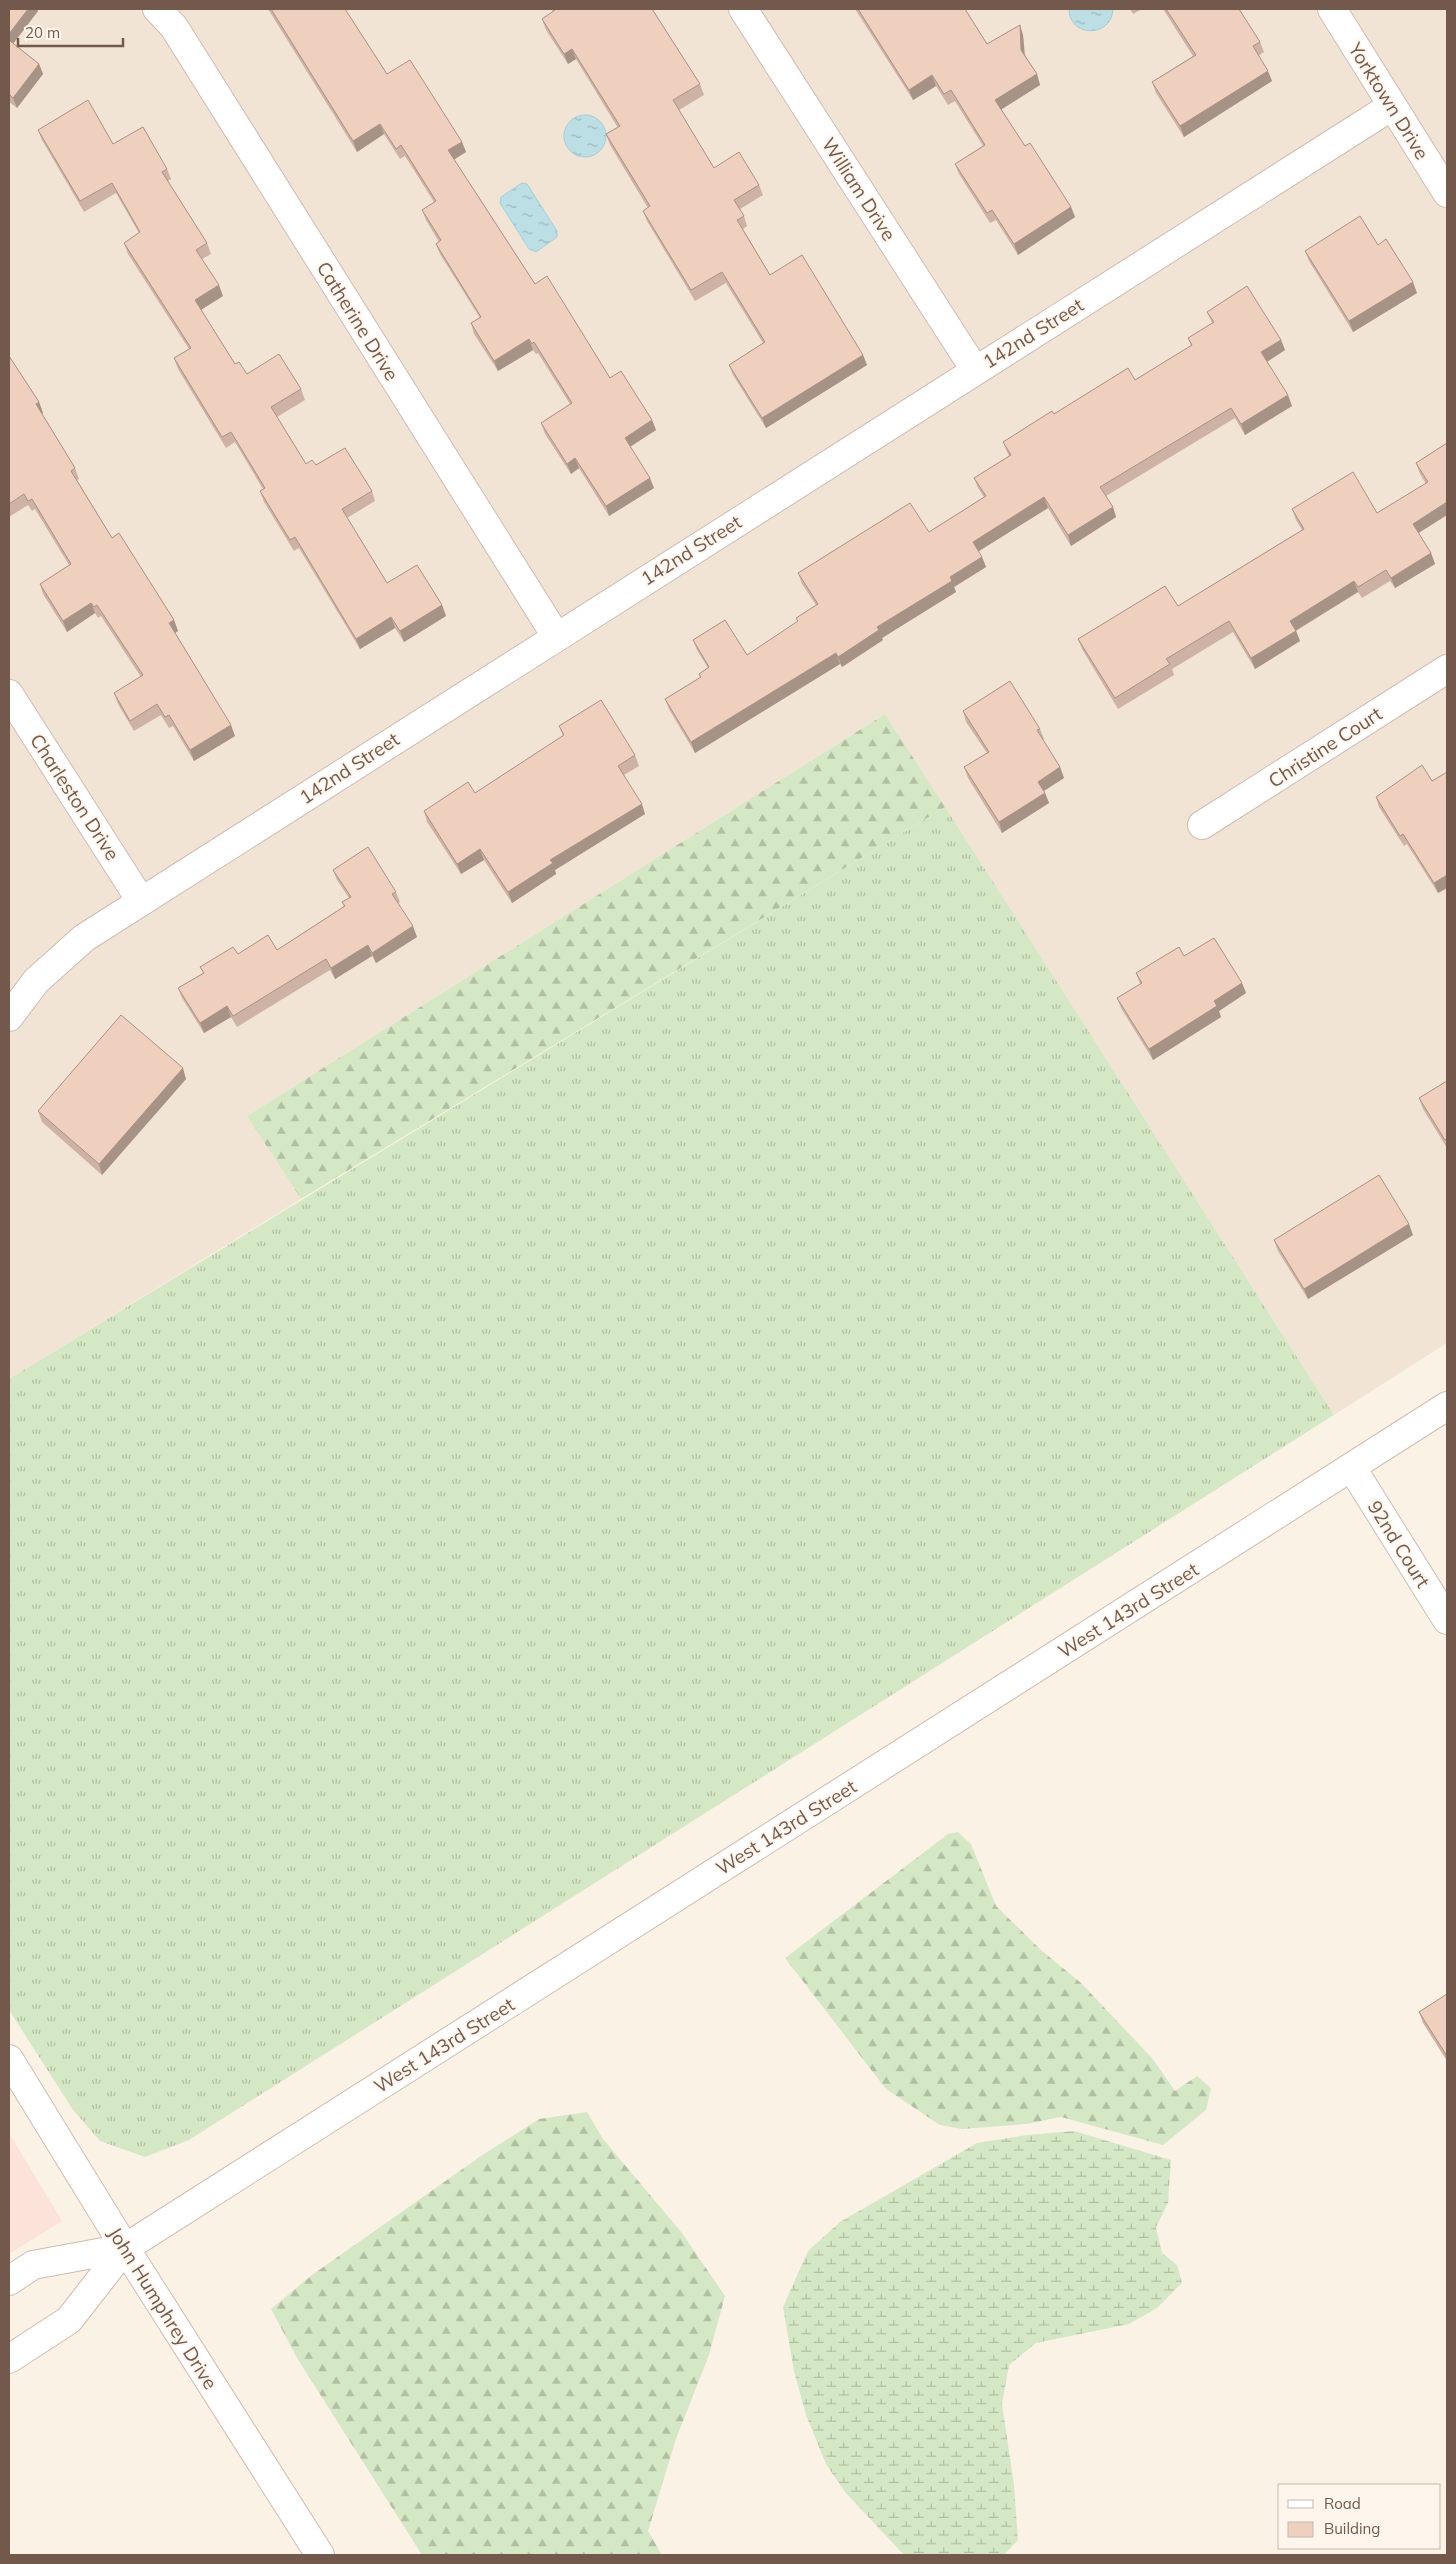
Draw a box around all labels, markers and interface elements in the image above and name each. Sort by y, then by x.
scale bar [18,15,122,47]
text: 20 m [25,23,60,42]
street label: Yorktown Drive [1343,37,1434,164]
street label: William Drive [817,133,901,245]
street label: Catherine Drive [312,257,404,385]
street label: 142nd Street [978,292,1088,373]
street label: 142nd Street [636,509,746,590]
street label: Christine Court [1264,701,1387,793]
street label: 142nd Street [295,727,404,809]
street label: Charleston Drive [25,729,125,865]
street label: 92nd Court [1363,1496,1435,1592]
street label: West 143rd Street [1053,1557,1203,1663]
street label: West 143rd Street [711,1774,861,1880]
street label: West 143rd Street [369,1992,519,2098]
street label: John Humphrey Drive [103,2222,223,2394]
legend [1278,2484,1441,2549]
text: Road [1324,2494,1361,2513]
text: Building [1324,2519,1380,2538]

